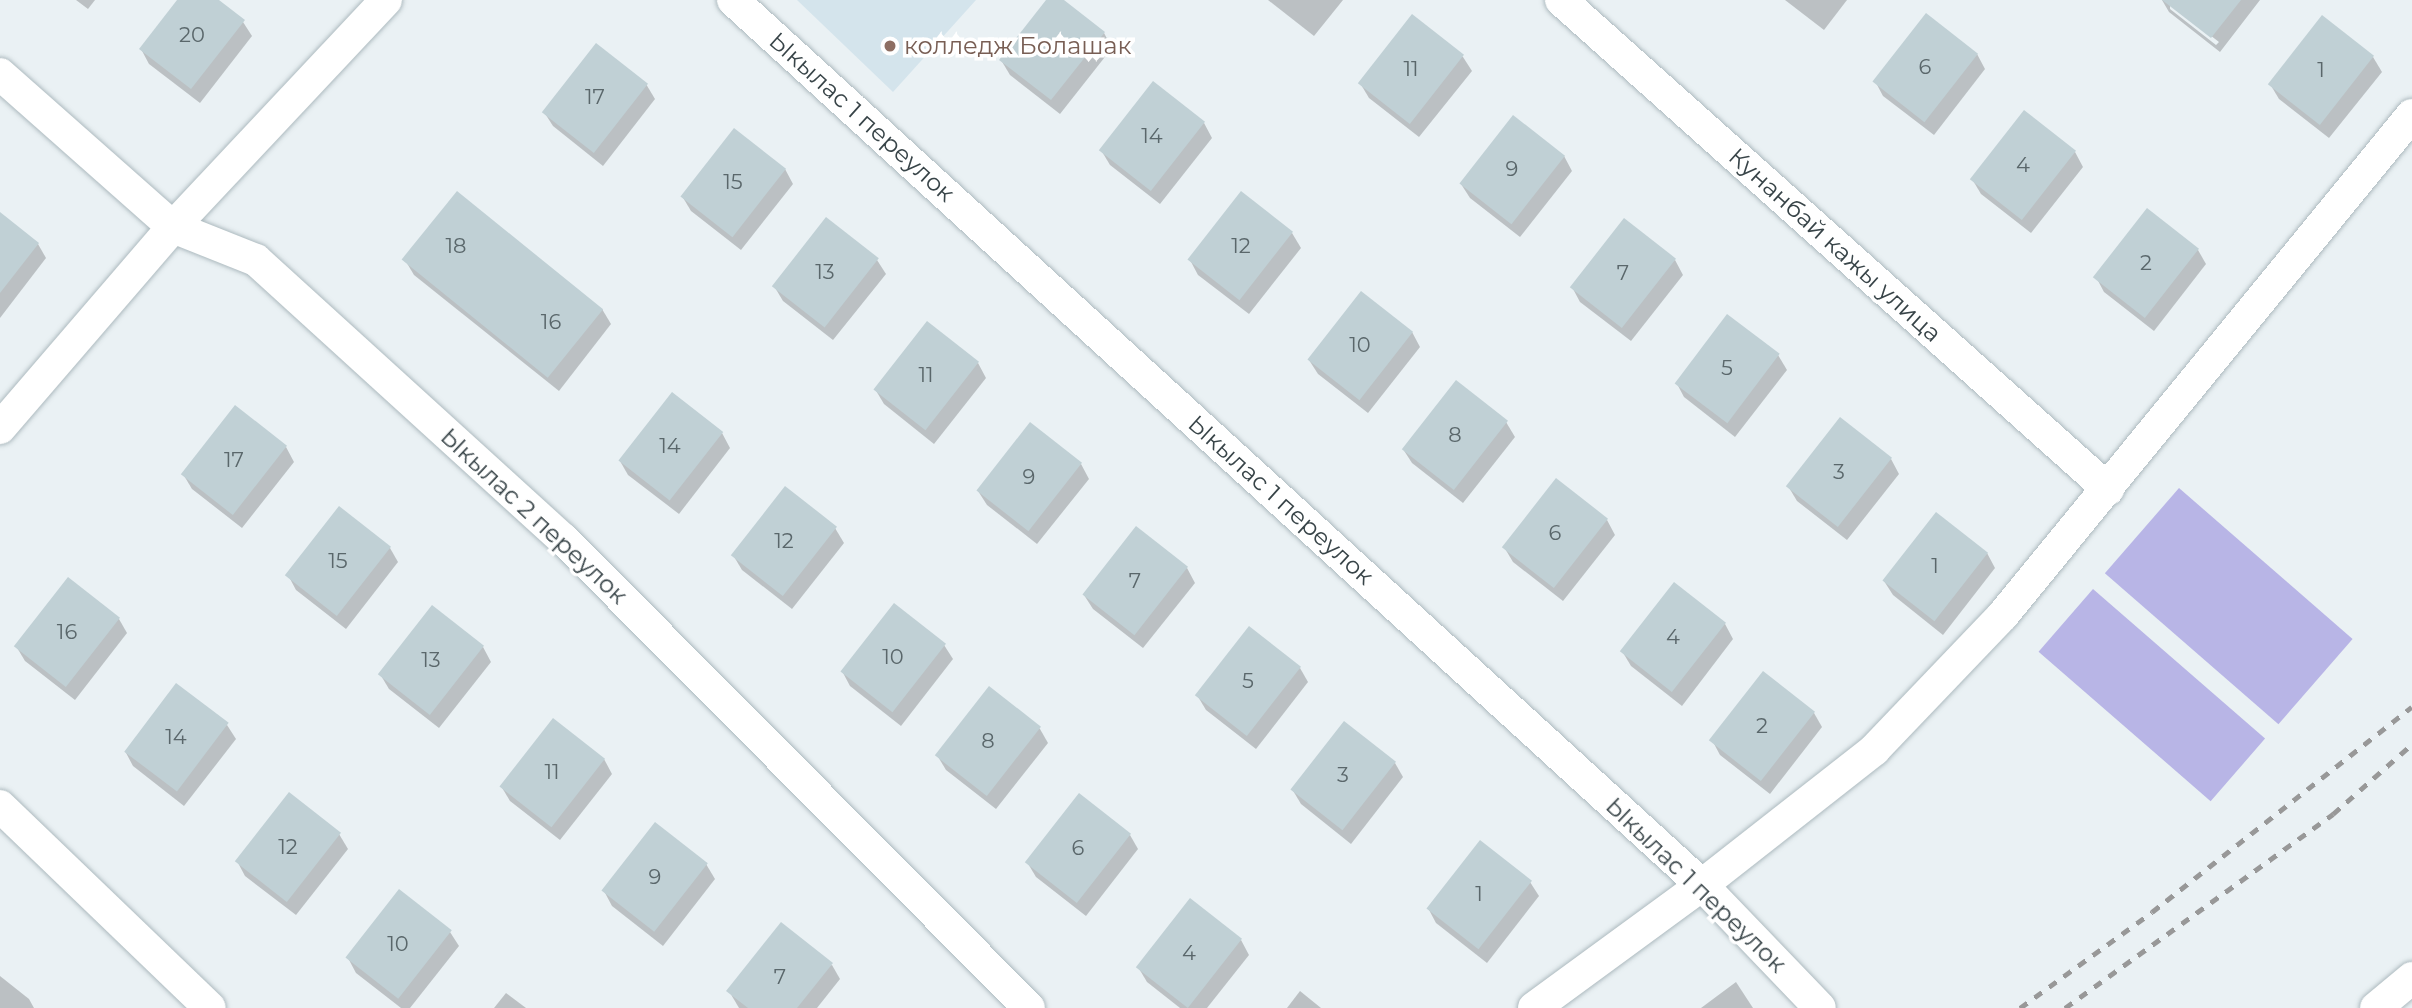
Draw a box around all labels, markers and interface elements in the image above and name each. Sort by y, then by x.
house number: 20 [179,22,205,48]
street label: Ыкылас 1 переулок [763,26,961,208]
place label: колледж Болашак [904,32,1131,60]
marker: колледж Болашак [882,38,898,54]
house number: 6 [1919,54,1931,80]
house number: 11 [1403,56,1419,82]
house number: 1 [2317,57,2325,83]
house number: 17 [585,84,605,110]
house number: 14 [1141,123,1163,149]
street label: Кунанбай кажы улица [1723,142,1947,348]
house number: 4 [2016,152,2030,178]
house number: 9 [1506,156,1518,182]
house number: 15 [723,169,743,195]
house number: 18 [446,233,466,259]
house number: 12 [1231,233,1251,259]
house number: 2 [2140,250,2152,276]
house number: 13 [815,259,835,285]
house number: 7 [1617,260,1629,286]
house number: 16 [541,309,561,335]
house number: 10 [1349,332,1371,358]
house number: 5 [1721,355,1733,381]
house number: 11 [918,362,934,388]
street label: Ыкылас 1 переулок [1182,409,1380,591]
street label: Ыкылас 2 переулок [435,422,633,610]
house number: 8 [1448,422,1462,448]
house number: 14 [659,433,681,459]
house number: 17 [224,447,244,473]
house number: 3 [1833,459,1845,485]
house number: 9 [1023,464,1035,490]
house number: 6 [1549,520,1561,546]
house number: 12 [774,528,794,554]
house number: 15 [328,548,348,574]
house number: 1 [1931,553,1939,579]
house number: 7 [1129,568,1141,594]
house number: 16 [57,619,77,645]
house number: 4 [1666,624,1680,650]
house number: 10 [882,644,904,670]
house number: 13 [421,647,441,673]
house number: 5 [1242,668,1254,694]
house number: 2 [1756,713,1768,739]
house number: 14 [165,724,187,750]
house number: 8 [981,728,995,754]
house number: 11 [544,759,560,785]
house number: 3 [1337,762,1349,788]
street label: Ыкылас 1 переулок [1600,791,1792,979]
house number: 12 [278,834,298,860]
house number: 6 [1072,835,1084,861]
house number: 9 [649,864,661,890]
house number: 1 [1475,881,1483,907]
house number: 10 [387,931,409,957]
house number: 4 [1182,940,1196,966]
house number: 7 [774,964,786,990]

